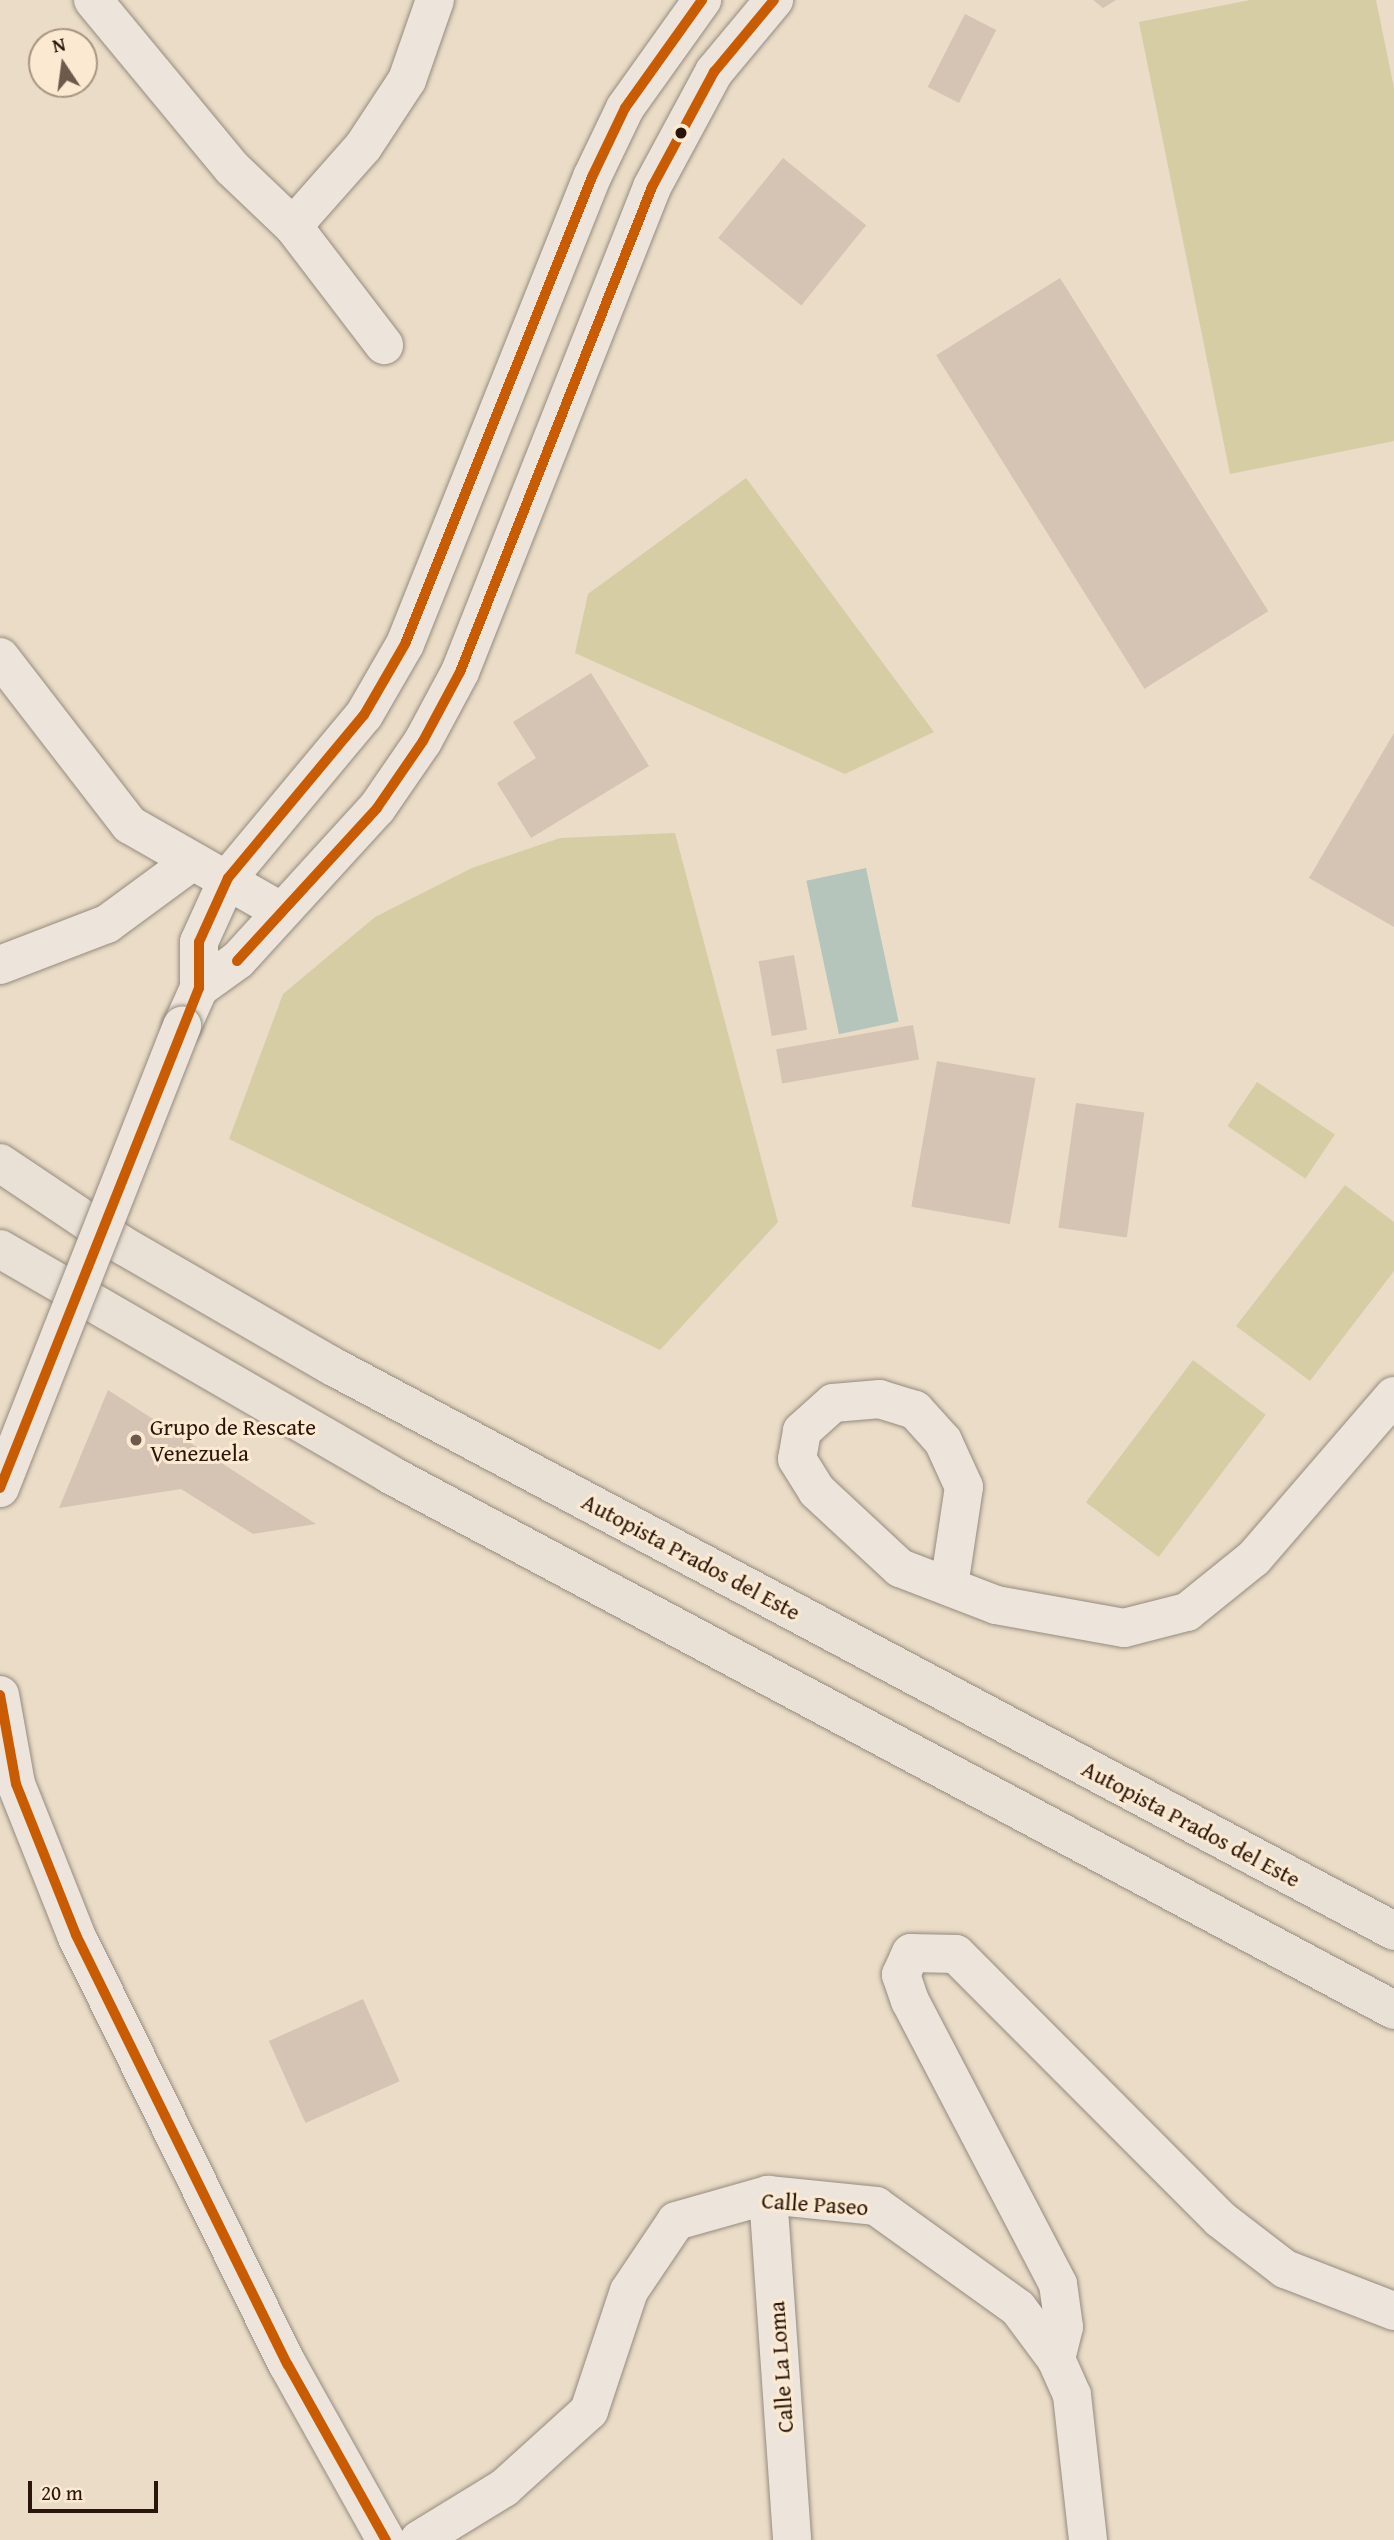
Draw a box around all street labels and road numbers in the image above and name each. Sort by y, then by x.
street label: Autopista Prados del Este [577,1488,805,1626]
street label: Autopista Prados del Este [1077,1755,1305,1893]
street label: Calle Paseo [761,2187,869,2221]
street label: Calle La Loma [763,2300,799,2434]

